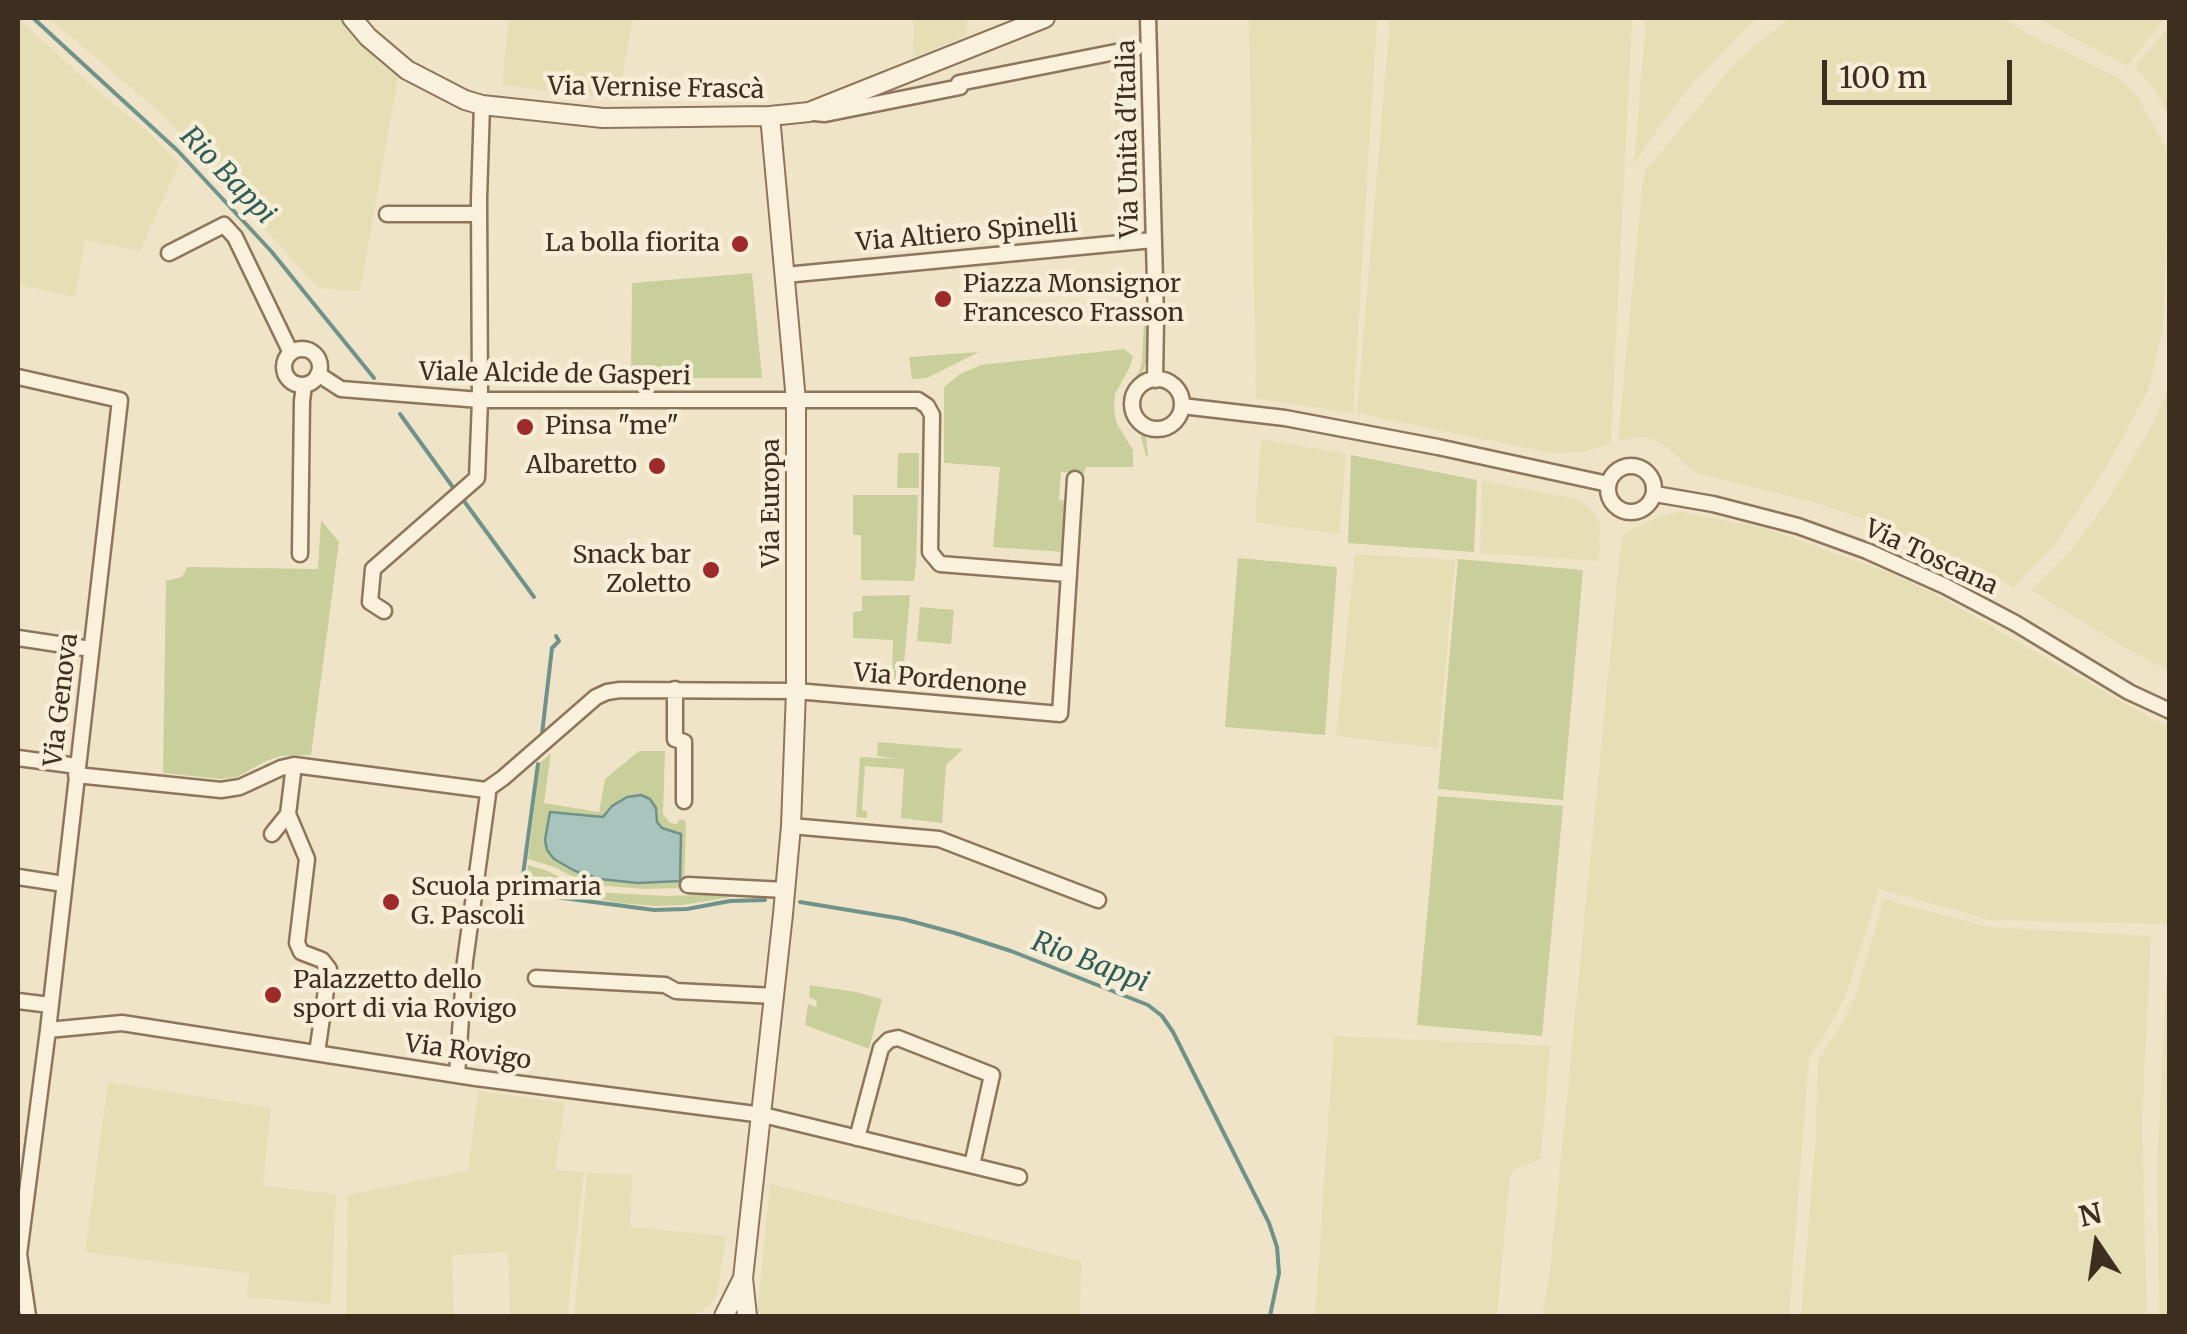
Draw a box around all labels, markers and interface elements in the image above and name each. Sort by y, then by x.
street label: Via Unità d'Italia [1112,40,1146,238]
scale bar [1827,40,2017,102]
text: 100 m [1839,58,1927,96]
street label: Via Vernise Frascà [547,72,765,106]
water label: Rio Bappi [172,120,282,232]
street label: Via Altiero Spinelli [855,209,1079,259]
place label: La bolla fiorita [545,229,720,259]
marker: La bolla fiorita [729,233,751,255]
place label: Piazza Monsignor Francesco Frasson [963,270,1184,329]
marker: Piazza Monsignor Francesco Frasson [932,288,954,310]
street label: Viale Alcide de Gasperi [419,358,691,392]
place label: Pinsa "me" [545,412,679,442]
marker: Pinsa "me" [514,416,536,438]
street label: Via Europa [757,438,787,568]
place label: Albaretto [525,451,637,481]
marker: Albaretto [646,455,668,477]
street label: Via Toscana [1860,514,2002,602]
place label: Snack bar Zoletto [573,541,691,600]
marker: Snack bar Zoletto [700,559,722,581]
street label: Via Genova [39,632,85,768]
street label: Via Pordenone [852,658,1028,704]
place label: Scuola primaria G. Pascoli [411,873,601,932]
marker: Scuola primaria G. Pascoli [380,891,402,913]
water label: Rio Bappi [1027,925,1153,1001]
place label: Palazzetto dello sport di via Rovigo [293,966,517,1025]
marker: Palazzetto dello sport di via Rovigo [262,984,284,1006]
street label: Via Rovigo [403,1029,533,1077]
north arrow [2047,1194,2147,1294]
text: N [2075,1195,2105,1235]

